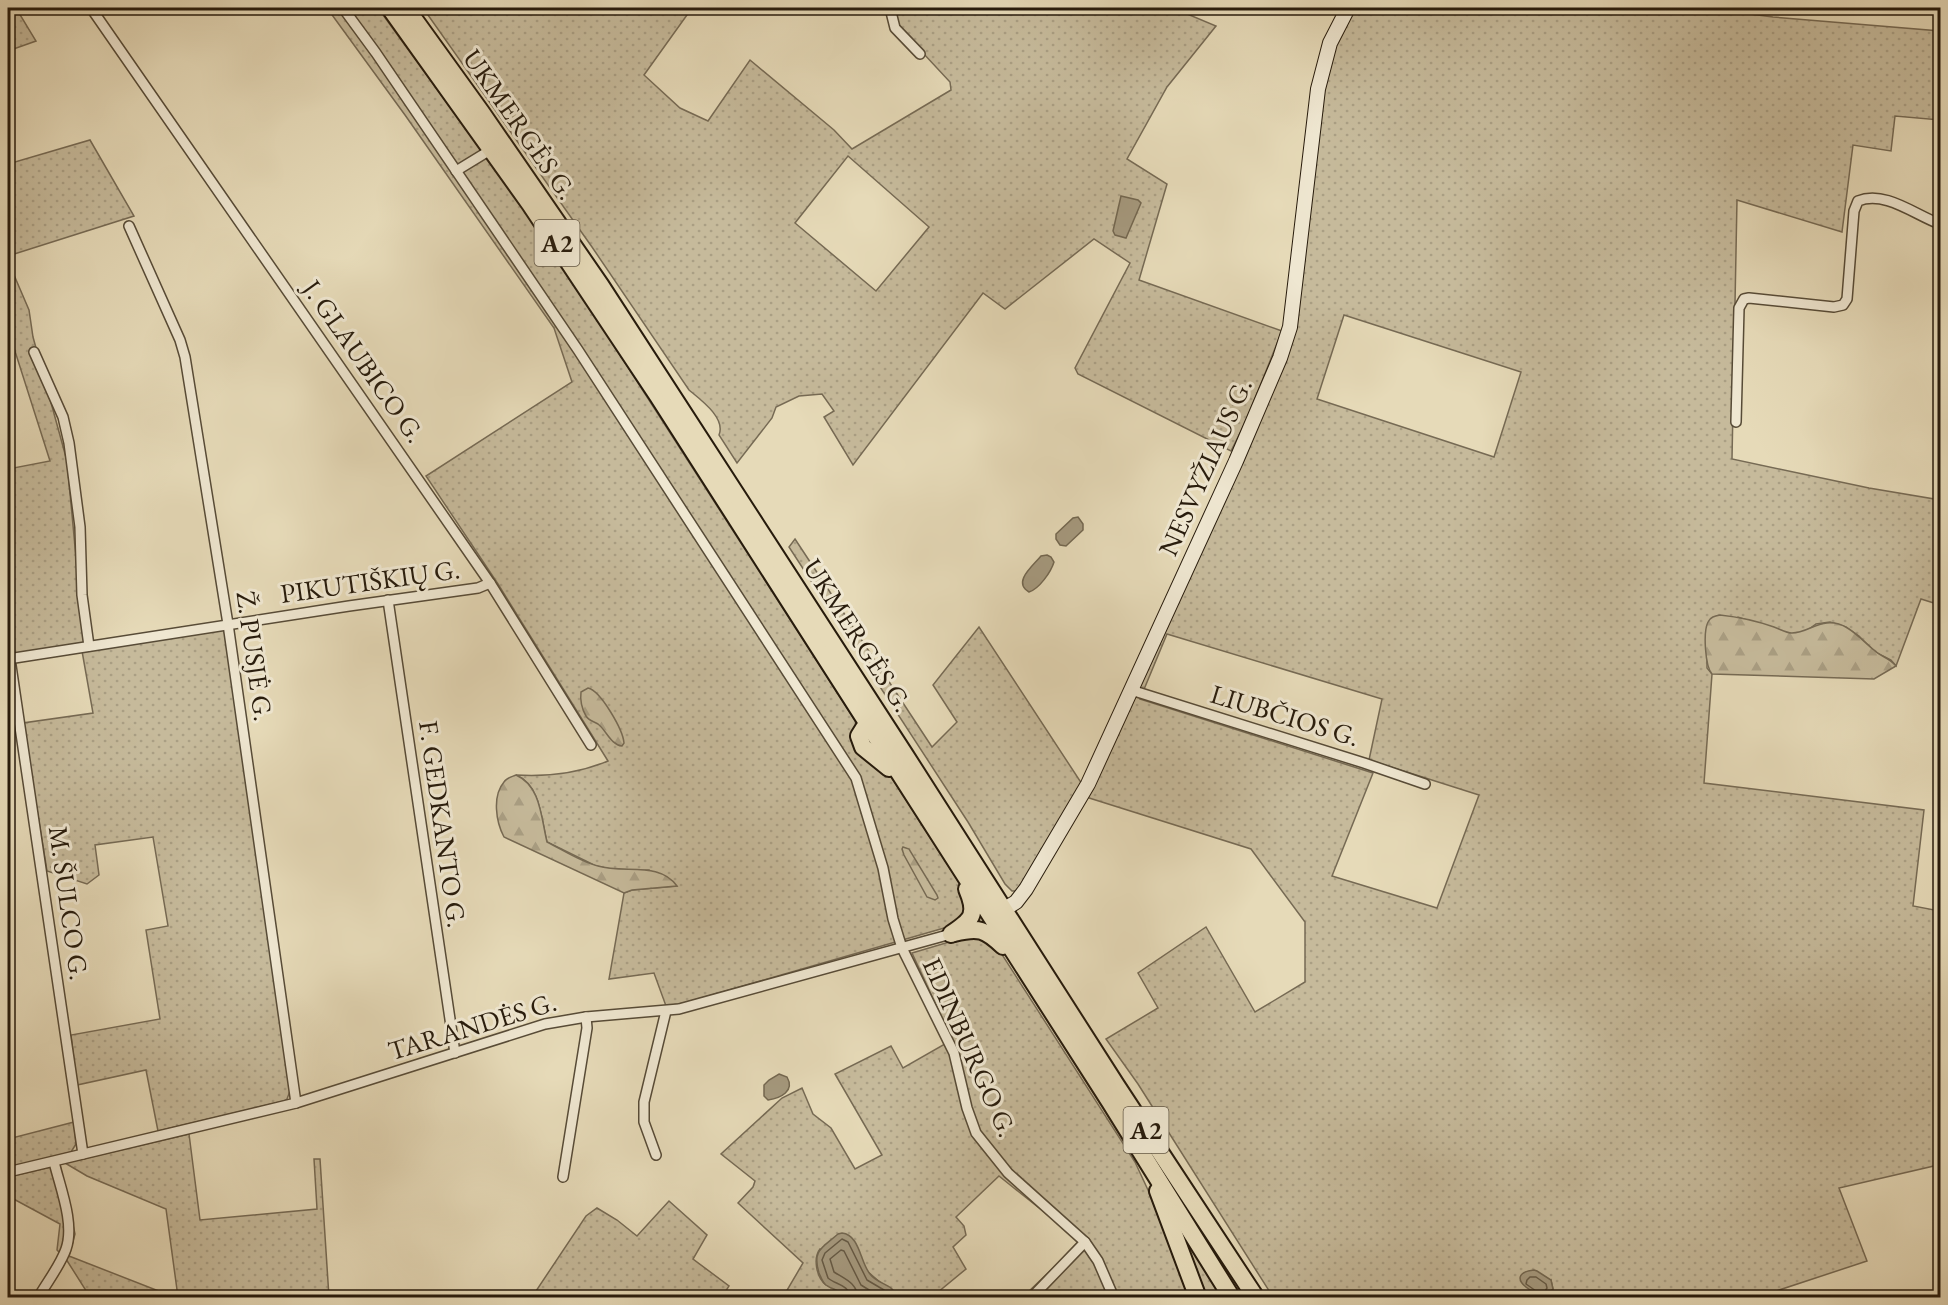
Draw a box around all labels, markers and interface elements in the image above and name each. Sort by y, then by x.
street label: UKMERGĖS G. [455,42,585,206]
road number: A2 [534,220,580,266]
street label: J. GLAUBICO G. [294,271,433,449]
street label: NESVYŽIAUS G. [1150,373,1260,561]
street label: PIKUTIŠKIŲ G. [278,551,462,611]
street label: UKMERGĖS G. [795,552,921,718]
street label: Ž. PUSJĖ G. [229,589,281,723]
street label: LIUBČIOS G. [1206,676,1364,754]
street label: F. GEDKANTO G. [411,718,475,930]
street label: M. ŠULCO G. [41,824,97,982]
street label: EDINBURGO G. [915,952,1025,1142]
street label: TARANDĖS G. [384,984,560,1068]
road number: A2 [1124,1107,1168,1153]

